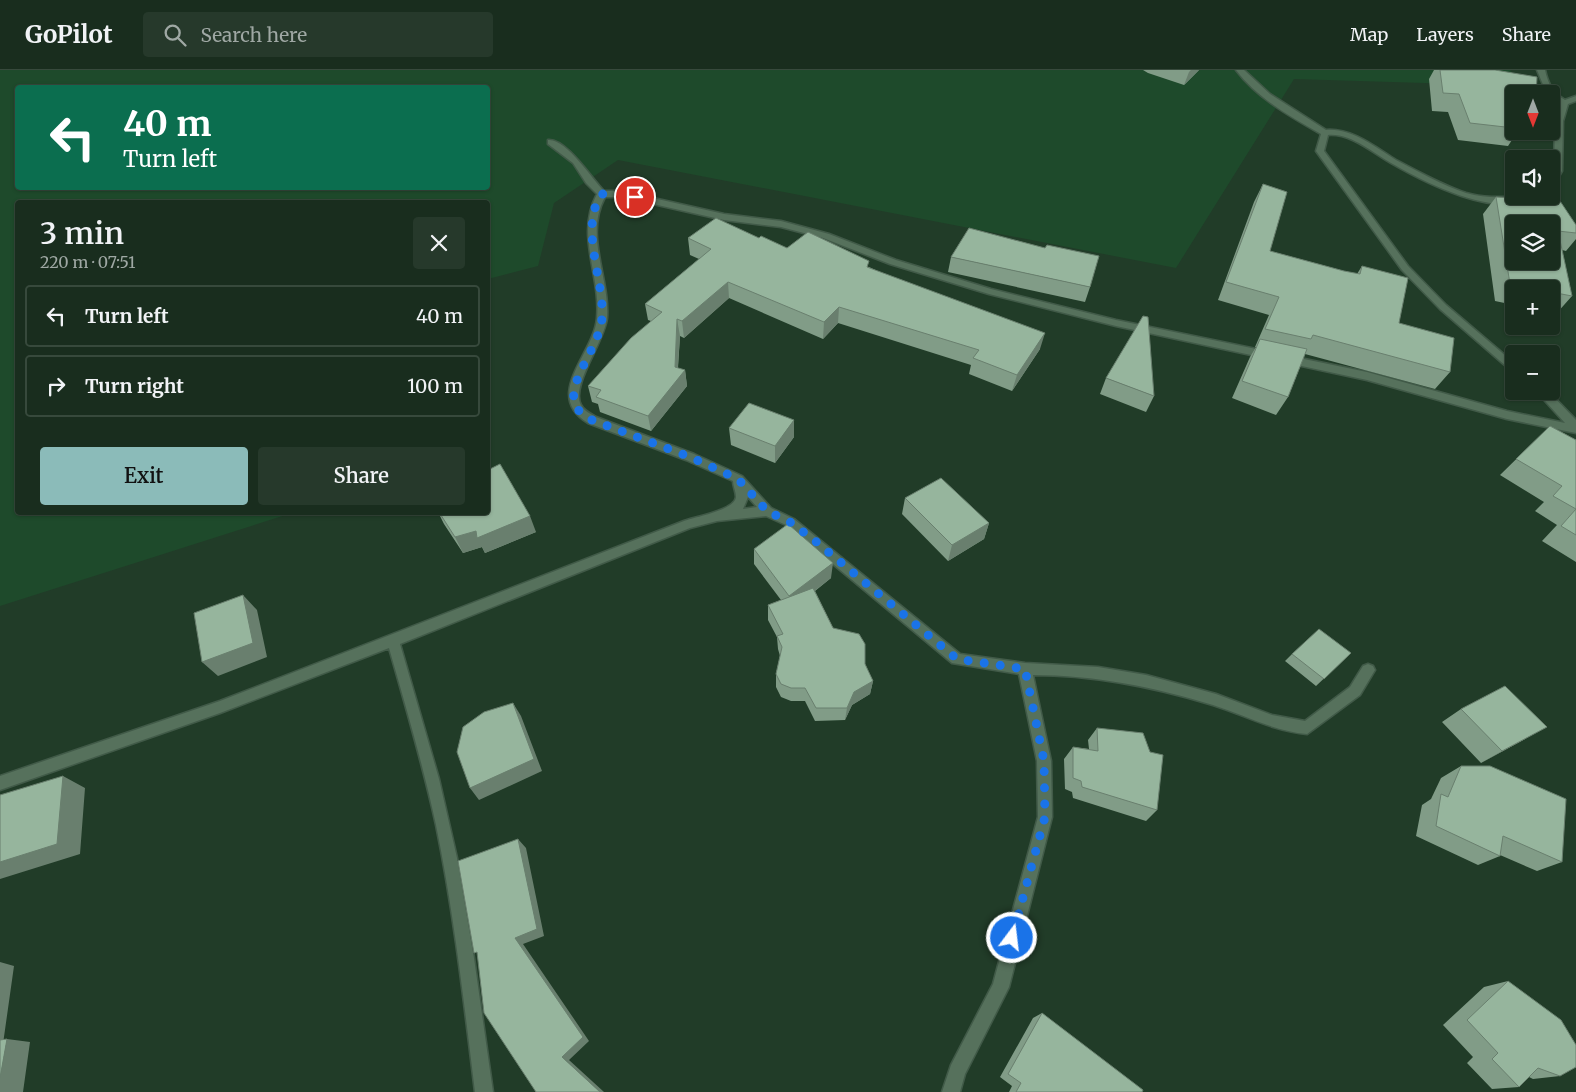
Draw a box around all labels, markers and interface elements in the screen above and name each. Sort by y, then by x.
search box [143,12,493,57]
text: GoPilot [25,19,113,50]
icon: search [161,21,189,49]
text: Search here [201,23,307,47]
text: Map [1350,23,1388,46]
text: Layers [1416,23,1474,46]
text: Share [1502,23,1551,46]
north arrow [1505,85,1560,140]
map controls [1505,85,1560,400]
text: 40 m [123,102,211,146]
icon: left [40,105,105,170]
text: Turn left [123,145,217,173]
button: sound [1505,150,1560,205]
pin [614,176,656,218]
icon: arrive [621,183,649,211]
text: 3 min [40,214,124,252]
button: layers [1505,215,1560,270]
button: close [413,217,465,269]
text: 220 m · 07:51 [40,252,135,272]
button: + [1505,280,1560,335]
icon: left [42,302,70,330]
text: Turn left [85,304,169,328]
text: 40 m [416,304,463,328]
button: − [1505,345,1560,400]
icon: right [42,372,70,400]
text: Turn right [85,374,184,398]
text: 100 m [407,374,463,398]
button: Exit [40,447,248,505]
button: Share [258,447,465,505]
position arrow [985,911,1037,963]

